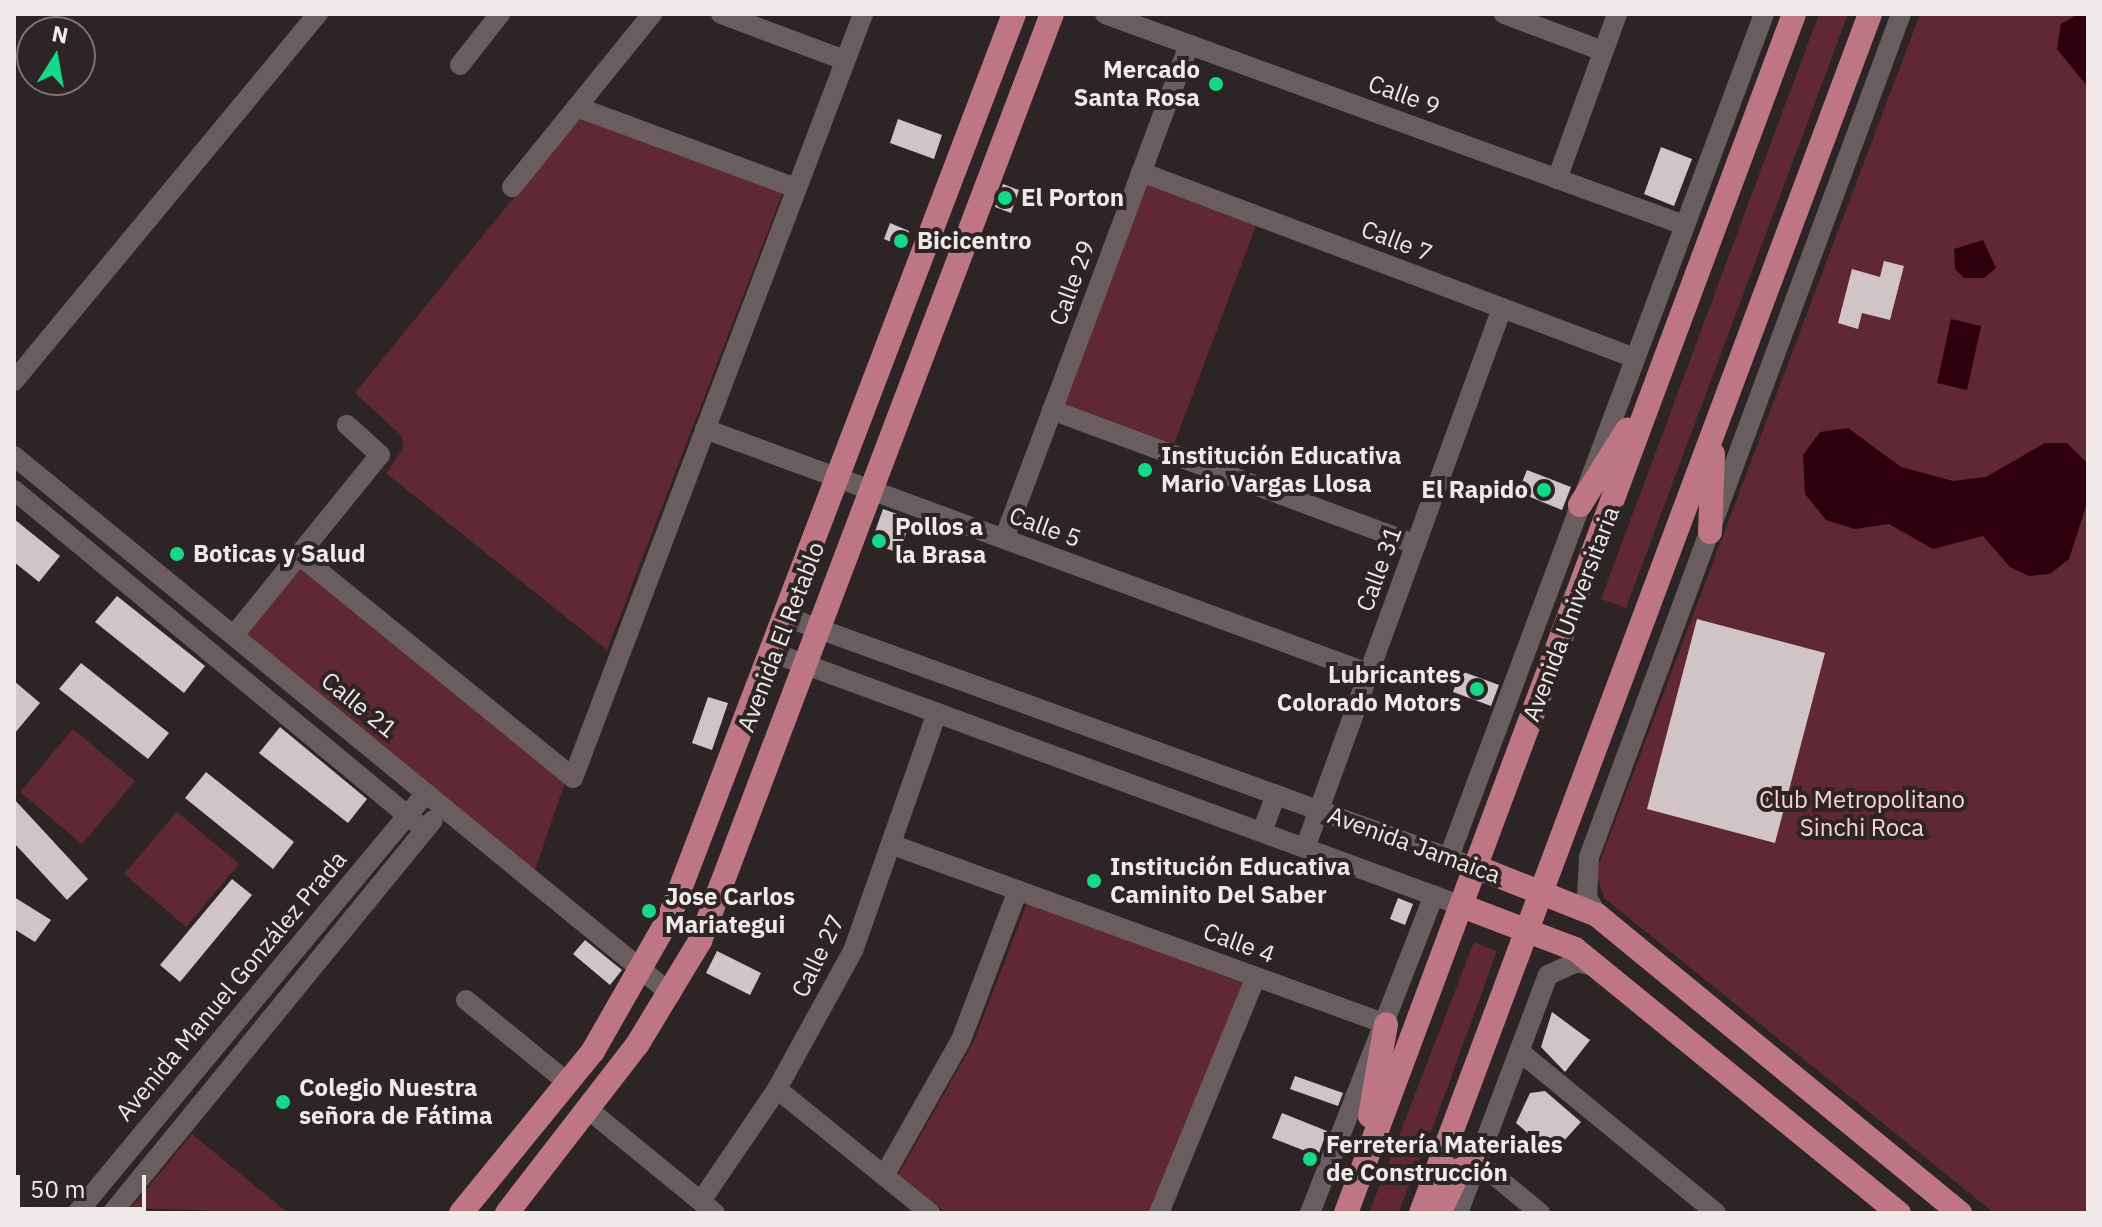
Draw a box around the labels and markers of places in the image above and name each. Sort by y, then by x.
place label: Mercado Santa Rosa [1073,56,1200,112]
marker: Mercado Santa Rosa [1207,75,1225,93]
place label: El Porton [1021,184,1124,212]
marker: El Porton [996,189,1014,207]
place label: Bicicentro [917,227,1032,255]
marker: Bicicentro [892,232,910,250]
place label: Institución Educativa Mario Vargas Llosa [1161,442,1401,498]
marker: Institución Educativa Mario Vargas Llosa [1136,461,1154,479]
place label: El Rapido [1421,476,1528,504]
marker: El Rapido [1535,481,1553,499]
place label: Pollos a la Brasa [895,513,986,569]
marker: Pollos a la Brasa [870,532,888,550]
place label: Boticas y Salud [193,540,366,568]
marker: Boticas y Salud [168,545,186,563]
place label: Lubricantes Colorado Motors [1277,661,1461,717]
marker: Lubricantes Colorado Motors [1468,680,1486,698]
place label: Institución Educativa Caminito Del Saber [1110,853,1350,909]
marker: Institución Educativa Caminito Del Saber [1085,872,1103,890]
place label: Jose Carlos Mariategui [665,883,795,939]
marker: Jose Carlos Mariategui [640,902,658,920]
place label: Colegio Nuestra señora de Fátima [299,1074,493,1130]
marker: Colegio Nuestra señora de Fátima [274,1093,292,1111]
place label: Ferretería Materiales de Construcción [1326,1131,1563,1187]
marker: Ferretería Materiales de Construcción [1301,1150,1319,1168]

